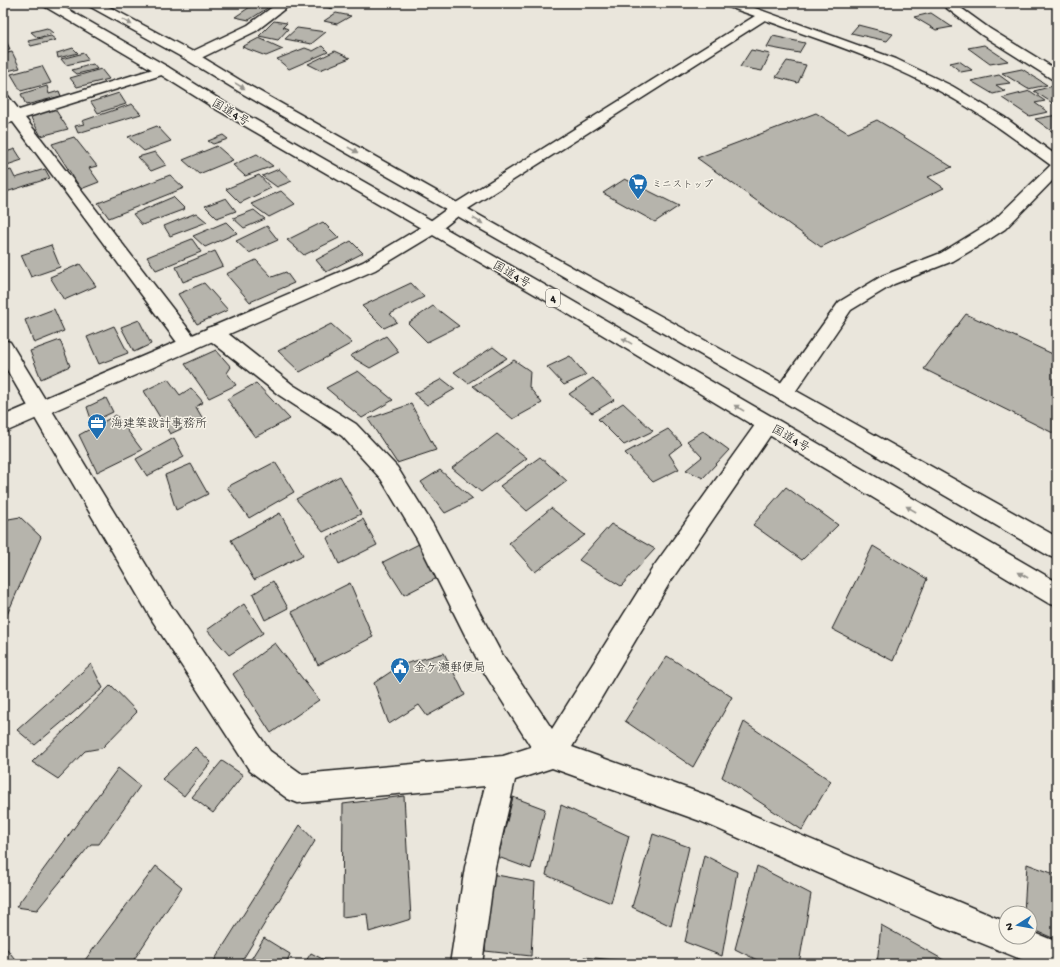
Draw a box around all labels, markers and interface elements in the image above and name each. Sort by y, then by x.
one-way arrow [121,18,133,25]
one-way arrow [234,83,246,90]
street label: 国道4号 [208,96,252,130]
one-way arrow [347,147,359,153]
supermarket icon: ミニストップ [627,172,649,200]
place label: ミニストップ [652,179,713,191]
one-way arrow [472,218,484,225]
street label: 国道4号 [489,258,533,292]
road number: 4 [546,289,560,307]
one-way arrow [621,338,633,345]
one-way arrow [733,404,745,411]
office icon: 海建築設計事務所 [86,412,108,440]
place label: 海建築設計事務所 [111,417,207,432]
street label: 国道4号 [768,422,812,456]
one-way arrow [905,506,917,513]
one-way arrow [1017,572,1029,579]
public building icon: 金ケ瀬郵便局 [389,656,411,684]
place label: 金ケ瀬郵便局 [414,661,486,676]
north arrow [998,905,1038,945]
text: N [1004,922,1017,931]

